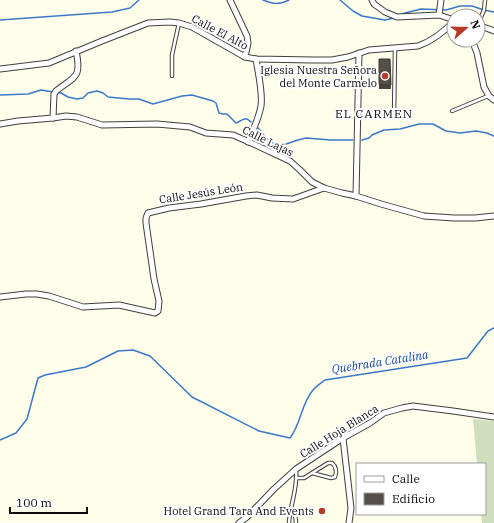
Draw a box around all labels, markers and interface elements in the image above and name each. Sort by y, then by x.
north arrow [446,8,486,48]
street label: Calle El Alto [189,11,251,53]
text: N [467,18,484,31]
place label: Iglesia Nuestra Señora del Monte Carmelo [260,63,377,90]
marker: Iglesia Nuestra Señora del Monte Carmelo [380,71,390,81]
district label: EL CARMEN [335,106,413,121]
street label: Calle Lajas [240,123,296,159]
street label: Calle Jesús León [158,179,244,207]
water label: Quebrada Catalina [330,346,430,377]
street label: Calle Hoja Blanca [297,401,381,461]
legend [356,463,486,515]
text: Calle [392,471,420,486]
scale bar [10,489,87,515]
text: Edificio [392,491,435,506]
text: 100 m [16,495,52,510]
place label: Hotel Grand Tara And Events [164,504,314,518]
marker: Hotel Grand Tara And Events [317,506,327,516]

